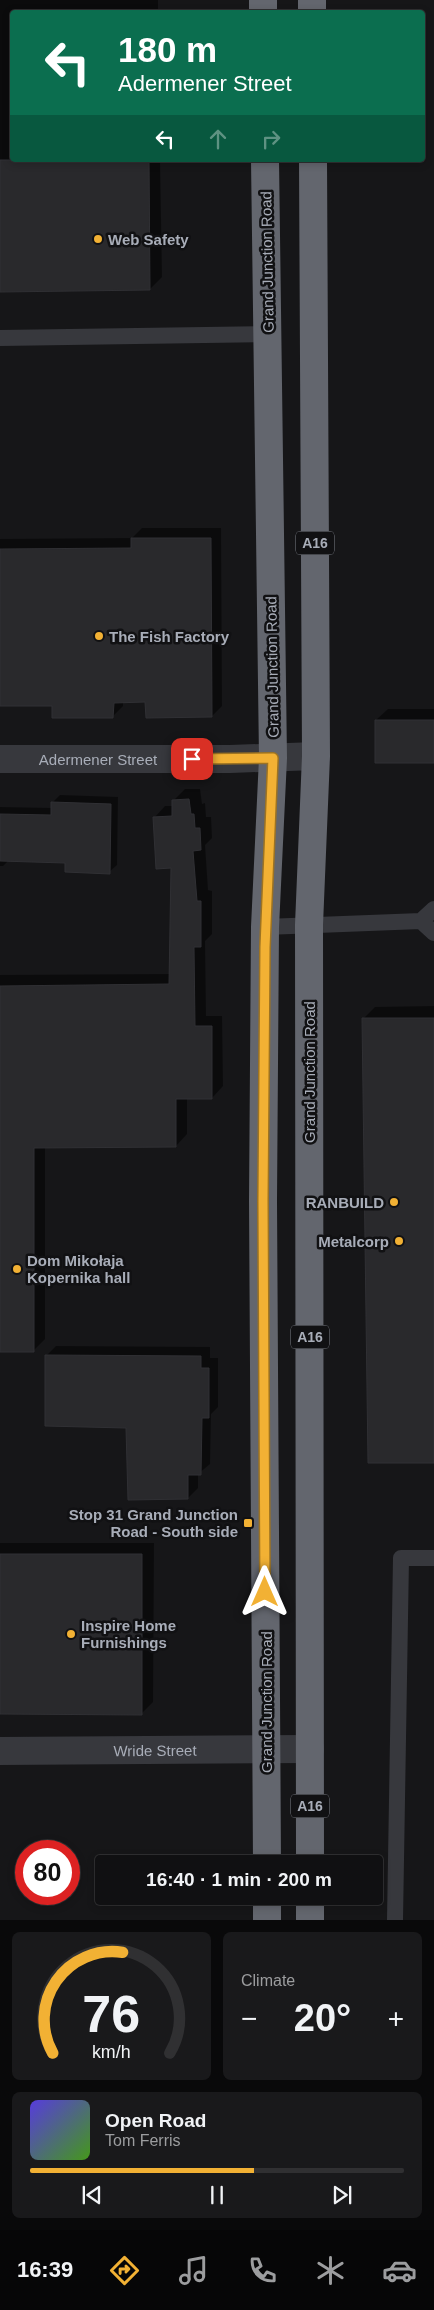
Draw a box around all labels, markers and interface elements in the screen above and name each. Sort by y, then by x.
icon: left [35,30,100,95]
text: 180 m [118,30,217,69]
text: Adermener Street [118,71,292,96]
icon: left [151,125,179,153]
icon: ahead [204,125,232,153]
icon: right [257,125,285,153]
street label: Grand Junction Road [257,191,277,333]
place label: Web Safety [108,231,189,248]
marker: Web Safety [92,233,104,245]
road number: A16 [296,532,334,554]
street label: Grand Junction Road [262,596,282,738]
place label: The Fish Factory [109,628,230,645]
marker: The Fish Factory [93,630,105,642]
pin [171,738,213,780]
icon: arrive [178,745,206,773]
street label: Adermener Street [39,751,158,768]
street label: Grand Junction Road [301,1001,318,1143]
place label: RANBUILD [306,1194,384,1211]
marker: RANBUILD [388,1196,400,1208]
place label: Metalcorp [318,1233,389,1250]
marker: Metalcorp [393,1235,405,1247]
place label: Dom Mikołaja Kopernika hall [27,1252,130,1286]
marker: Dom Mikołaja Kopernika hall [11,1263,23,1275]
road number: A16 [291,1325,329,1348]
place label: Stop 31 Grand Junction Road - South side [69,1506,238,1540]
marker: Stop 31 Grand Junction Road - South side [242,1517,254,1529]
position arrow [238,1565,290,1617]
place label: Inspire Home Furnishings [81,1617,176,1651]
marker: Inspire Home Furnishings [65,1628,77,1640]
street label: Grand Junction Road [258,1631,275,1773]
street label: Wride Street [113,1741,197,1759]
road number: A16 [291,1794,329,1818]
speed limit sign: 80 [15,1840,80,1905]
text: 16:40 · 1 min · 200 m [146,1869,332,1890]
text: Climate [241,1972,295,1989]
text: 76 [83,1985,140,2043]
text: 20° [294,1997,351,2039]
text: − [241,2003,257,2034]
text: + [388,2003,404,2034]
text: km/h [92,2042,131,2062]
text: Open Road [105,2110,206,2131]
text: Tom Ferris [105,2132,181,2149]
icon: previous [78,2181,106,2209]
icon: pause [203,2181,231,2209]
icon: next [328,2181,356,2209]
icon: directions [107,2253,142,2288]
icon: music [176,2253,211,2288]
icon: phone [245,2253,280,2288]
icon: climate [313,2253,348,2288]
icon: car [382,2253,417,2288]
text: 16:39 [17,2257,73,2282]

